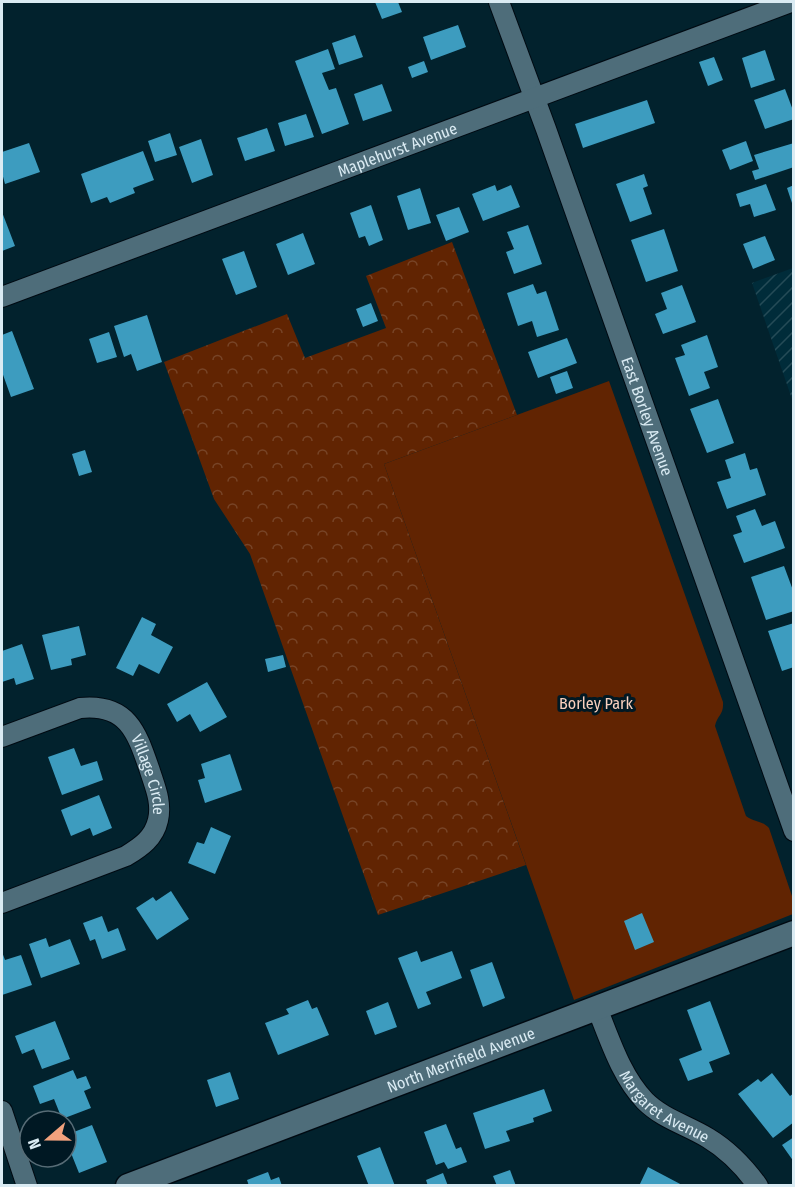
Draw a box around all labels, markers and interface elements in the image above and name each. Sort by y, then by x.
street label: Maplehurst Avenue [335,118,460,180]
street label: East Borley Avenue [618,354,677,478]
park label: Borley Park [559,694,634,713]
street label: Village Circle [128,731,169,815]
street label: North Merrifield Avenue [384,1023,537,1096]
street label: Margaret Avenue [616,1067,713,1146]
north arrow [18,1109,78,1169]
text: N [24,1136,45,1152]

